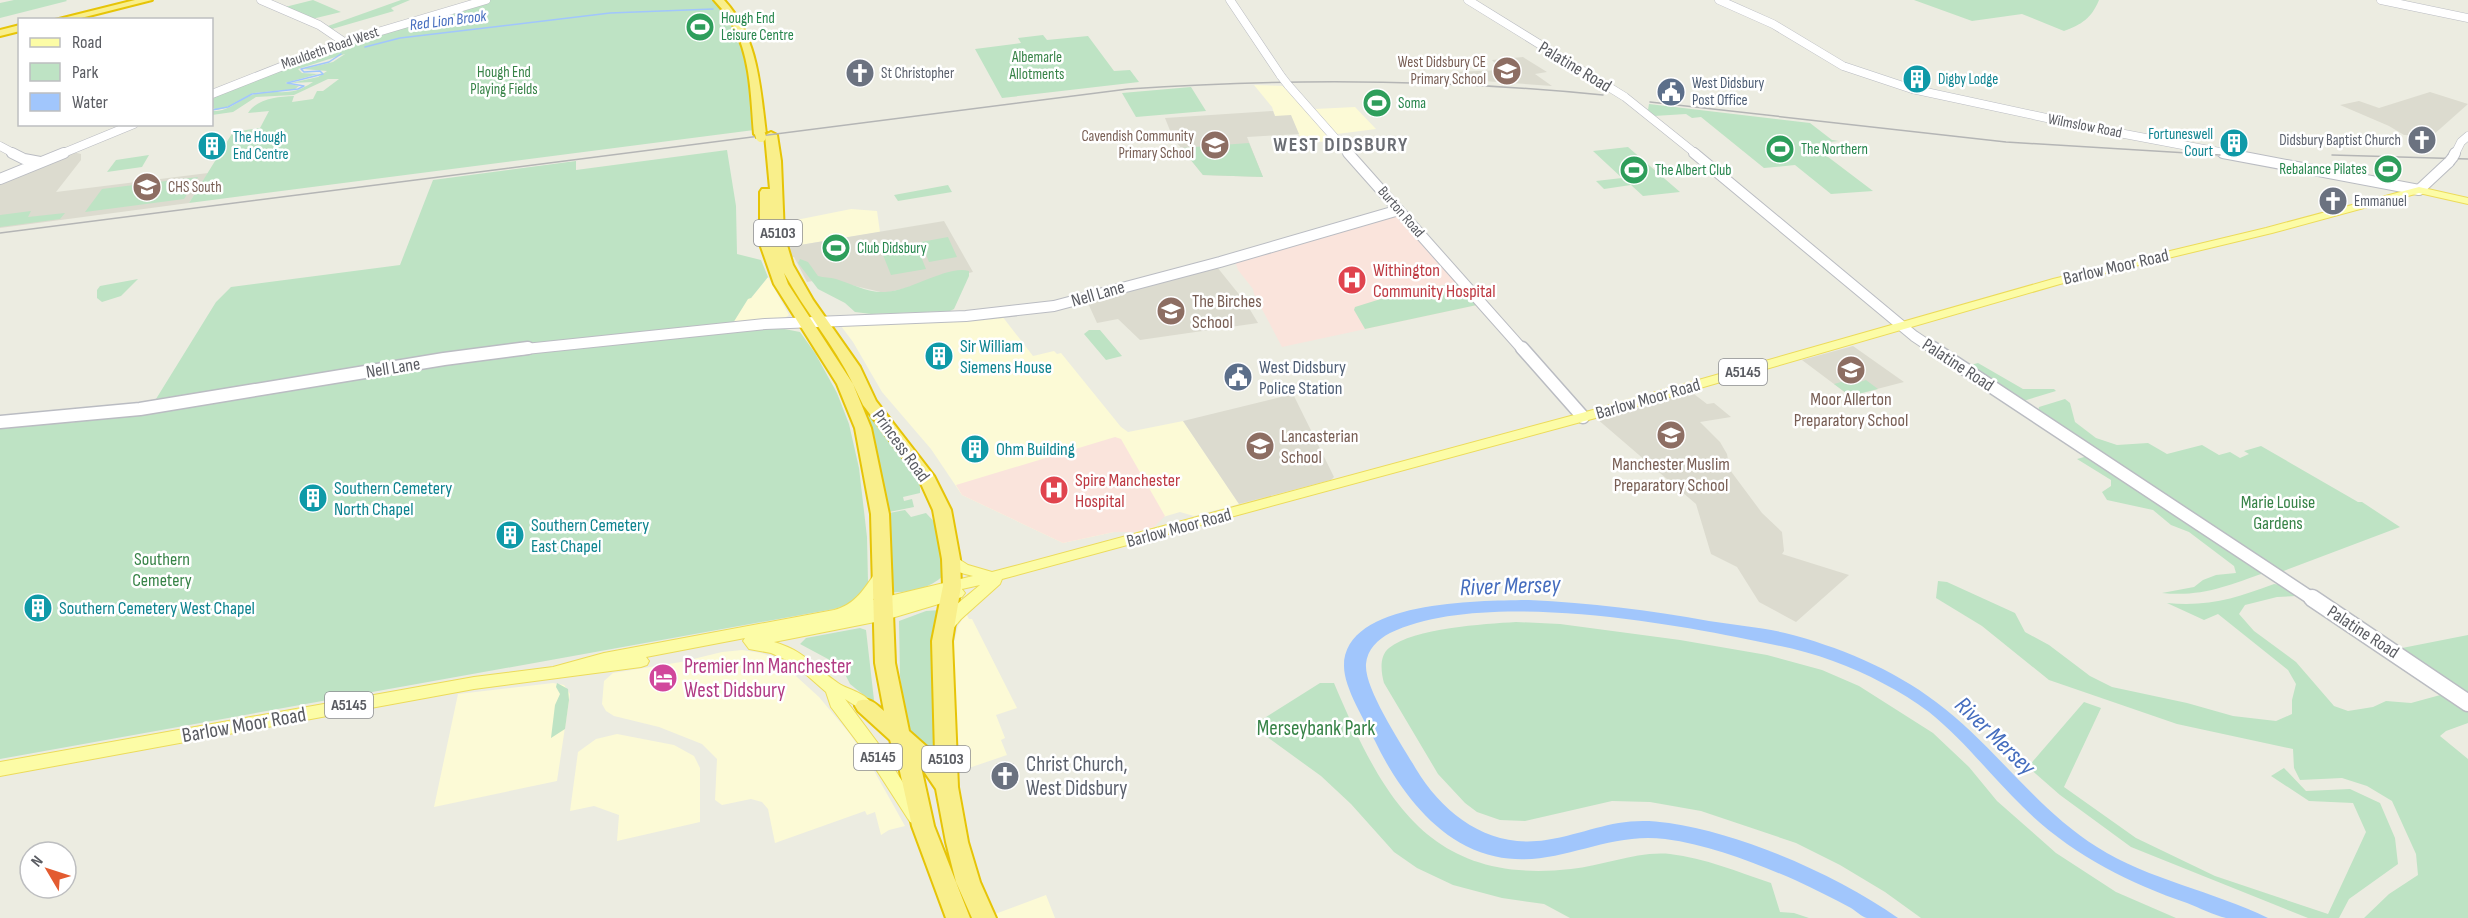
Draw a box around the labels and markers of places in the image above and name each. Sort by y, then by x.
place label: Hough End Leisure Centre [721,9,794,45]
sports icon: Hough End Leisure Centre [684,11,716,43]
place label: West Didsbury CE Primary School [1398,53,1486,89]
school or university icon: West Didsbury CE Primary School [1491,55,1523,87]
church icon: St Christopher [844,57,876,89]
building icon: Digby Lodge [1901,63,1933,95]
place label: St Christopher [881,64,955,83]
place label: Digby Lodge [1938,70,1998,89]
place label: West Didsbury Post Office [1692,74,1765,110]
public building icon: West Didsbury Post Office [1655,76,1687,108]
sports icon: Soma [1361,87,1393,119]
place label: Soma [1398,94,1426,113]
church icon: Didsbury Baptist Church [2406,124,2438,156]
place label: Fortuneswell Court [2148,125,2213,161]
place label: Cavendish Community Primary School [1081,127,1194,163]
building icon: Fortuneswell Court [2218,127,2250,159]
place label: The Hough End Centre [233,128,289,164]
school or university icon: Cavendish Community Primary School [1199,129,1231,161]
building icon: The Hough End Centre [196,130,228,162]
place label: Didsbury Baptist Church [2279,131,2401,150]
sports icon: The Northern [1764,133,1796,165]
place label: The Northern [1801,140,1868,159]
sports icon: Rebalance Pilates [2372,153,2404,185]
sports icon: The Albert Club [1618,154,1650,186]
place label: Rebalance Pilates [2279,160,2367,179]
place label: The Albert Club [1655,161,1731,180]
school or university icon: CHS South [131,171,163,203]
place label: CHS South [168,178,222,197]
church icon: Emmanuel [2317,185,2349,217]
place label: Emmanuel [2354,192,2407,211]
sports icon: Club Didsbury [820,232,852,264]
place label: Club Didsbury [857,239,927,258]
place label: Withington Community Hospital [1373,260,1496,302]
hospital icon: Withington Community Hospital [1336,264,1368,296]
place label: The Birches School [1192,291,1262,333]
school or university icon: The Birches School [1155,295,1187,327]
place label: Sir William Siemens House [960,336,1052,378]
building icon: Sir William Siemens House [923,340,955,372]
school or university icon: Moor Allerton Preparatory School [1835,354,1867,386]
place label: West Didsbury Police Station [1259,357,1346,399]
public building icon: West Didsbury Police Station [1222,361,1254,393]
place label: Moor Allerton Preparatory School [1794,389,1908,431]
school or university icon: Manchester Muslim Preparatory School [1655,419,1687,451]
place label: Lancasterian School [1281,426,1358,468]
school or university icon: Lancasterian School [1244,430,1276,462]
building icon: Ohm Building [959,433,991,465]
place label: Ohm Building [996,439,1075,460]
place label: Manchester Muslim Preparatory School [1612,454,1730,496]
place label: Spire Manchester Hospital [1075,470,1180,512]
hospital icon: Spire Manchester Hospital [1038,474,1070,506]
place label: Southern Cemetery North Chapel [334,478,452,520]
building icon: Southern Cemetery North Chapel [297,482,329,514]
place label: Southern Cemetery East Chapel [531,515,649,557]
building icon: Southern Cemetery East Chapel [494,519,526,551]
building icon: Southern Cemetery West Chapel [22,592,54,624]
place label: Southern Cemetery West Chapel [59,598,255,619]
place label: Premier Inn Manchester West Didsbury [684,654,851,703]
hotel icon: Premier Inn Manchester West Didsbury [647,662,679,694]
place label: Christ Church, West Didsbury [1026,752,1127,801]
church icon: Christ Church, West Didsbury [989,760,1021,792]

